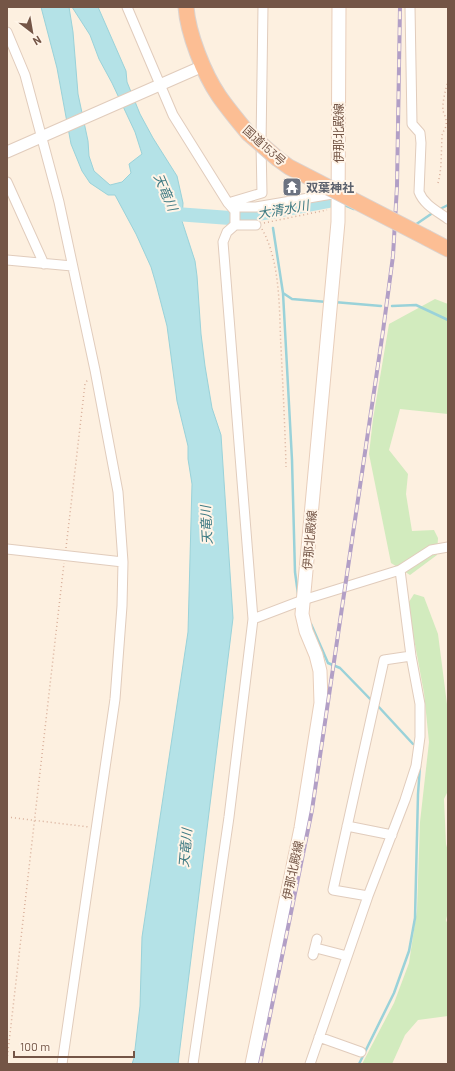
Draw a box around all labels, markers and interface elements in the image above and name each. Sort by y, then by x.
north arrow [12,12,52,52]
text: N [31,34,44,48]
street label: 伊那北殿線 [331,103,345,163]
street label: 国道153号 [241,122,289,168]
water label: 天竜川 [151,171,182,215]
temple icon: 双葉神社 [281,176,303,198]
place label: 双葉神社 [306,180,354,194]
water label: 大清水川 [256,196,312,221]
water label: 天竜川 [197,503,215,545]
street label: 伊那北殿線 [299,509,319,571]
water label: 天竜川 [175,826,195,868]
street label: 伊那北殿線 [279,839,305,901]
scale bar [14,1033,134,1059]
text: 100 m [20,1039,50,1053]

